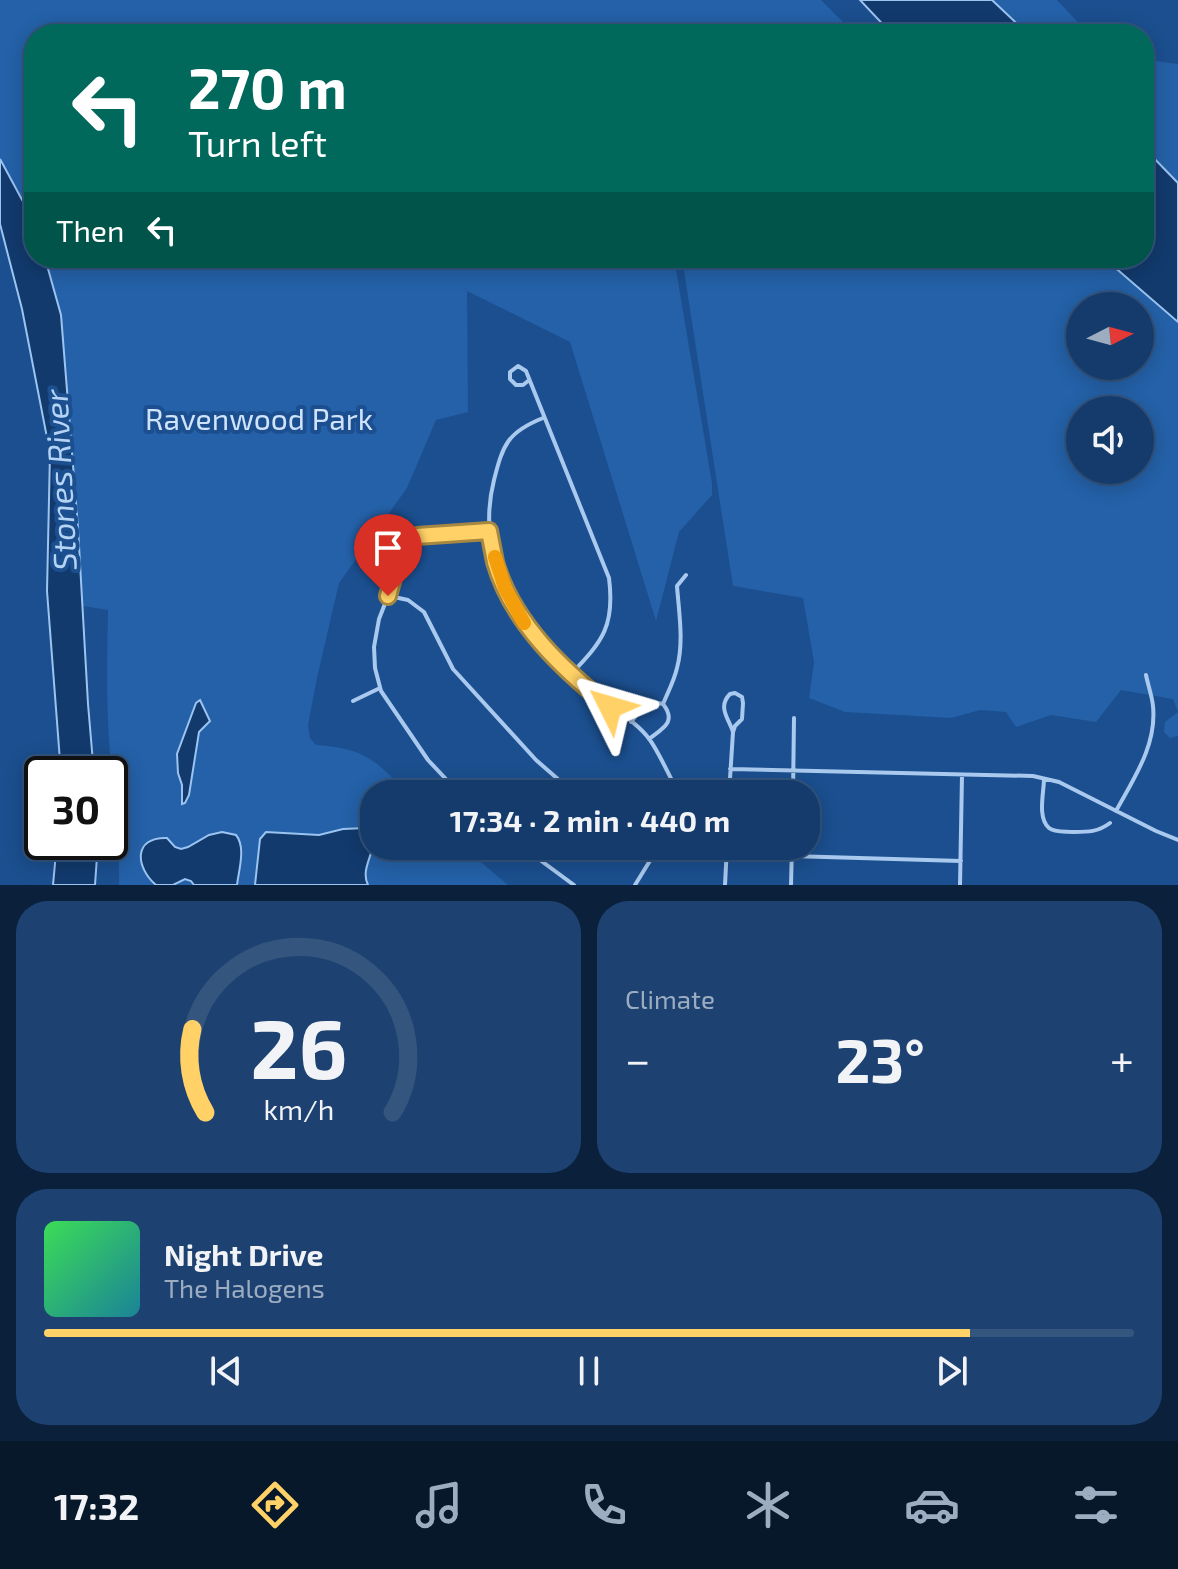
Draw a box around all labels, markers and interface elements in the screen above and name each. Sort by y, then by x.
text: 270 m [188,53,347,120]
icon: left [56,56,160,160]
text: Turn left [188,121,327,164]
icon: left [140,208,184,252]
text: Then [56,212,124,248]
north arrow [1066,292,1154,380]
map controls [1066,292,1154,484]
water label: Stones River [35,387,83,572]
button: sound [1066,396,1154,484]
park label: Ravenwood Park [145,400,373,436]
pin [354,514,422,596]
icon: arrive [366,526,410,570]
position arrow [568,665,652,749]
speed limit sign: 30 [24,756,128,860]
text: 17:34 · 2 min · 440 m [450,802,730,838]
text: Climate [625,983,715,1014]
text: 26 [250,996,347,1096]
text: 23° [835,1023,925,1095]
text: − [625,1032,651,1085]
text: + [1110,1032,1134,1085]
text: km/h [263,1091,334,1126]
text: Night Drive [164,1236,323,1272]
text: The Halogens [164,1272,325,1303]
icon: previous [204,1349,248,1393]
icon: pause [567,1349,611,1393]
icon: next [930,1349,974,1393]
icon: directions [247,1477,303,1533]
icon: music [411,1477,467,1533]
icon: phone [576,1477,632,1533]
icon: climate [740,1477,796,1533]
icon: car [904,1477,960,1533]
icon: filters [1068,1477,1124,1533]
text: 17:32 [54,1484,139,1527]

